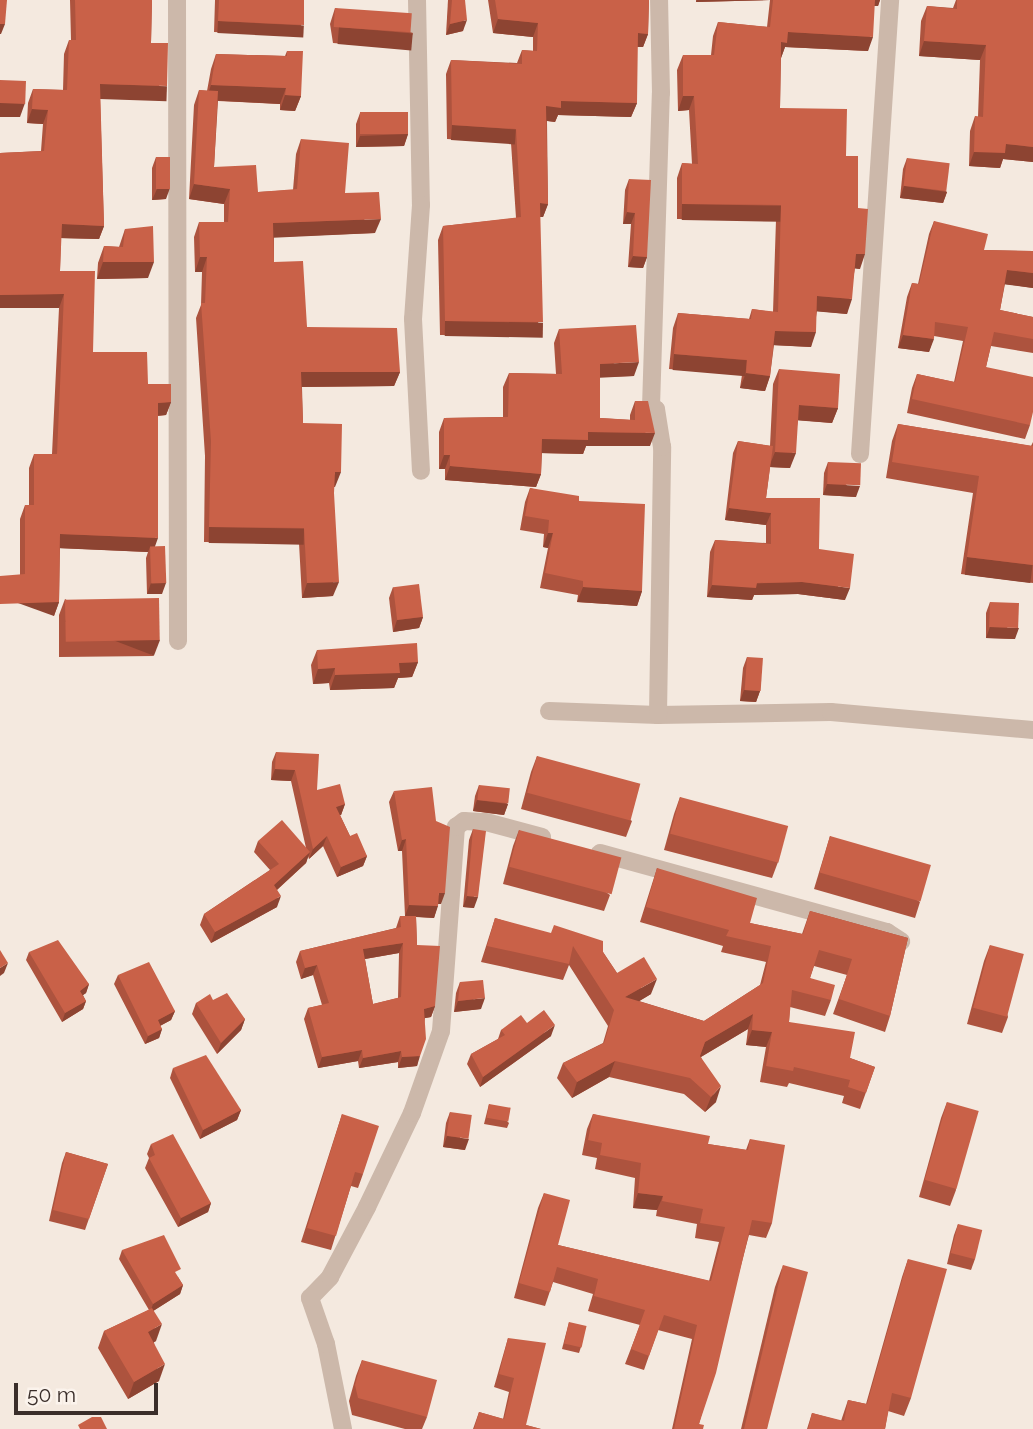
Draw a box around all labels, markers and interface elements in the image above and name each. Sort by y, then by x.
scale bar [18,1370,161,1414]
text: 50 m [27,1382,76,1407]

